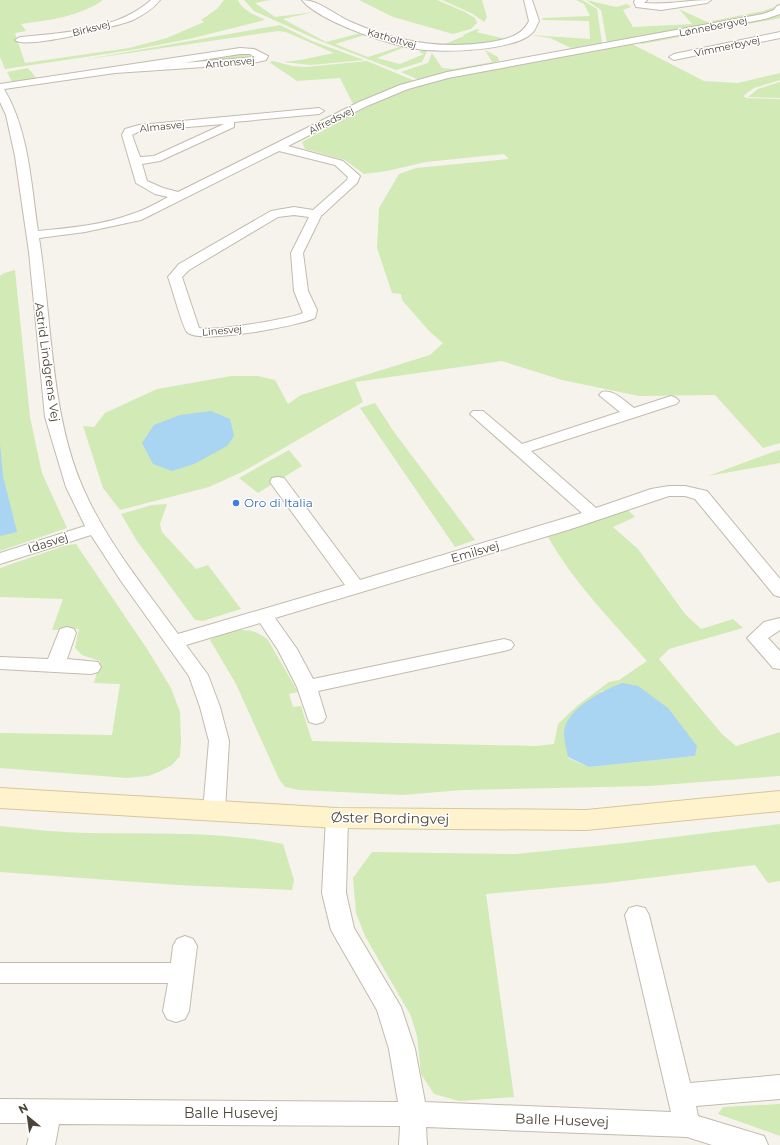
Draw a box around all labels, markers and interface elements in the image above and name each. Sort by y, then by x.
street label: Lønnebergvej [678,14,748,39]
street label: Birksvej [71,17,111,39]
street label: Katholtvej [366,25,418,52]
street label: Vimmerbyvej [693,33,761,60]
street label: Antonsvej [205,54,255,71]
street label: Alfredsvej [307,104,356,137]
street label: Almasvej [139,118,185,135]
street label: Astrid Lindgrens Vej [32,301,63,423]
street label: Linesvej [201,322,243,339]
place label: Oro di Italia [244,495,313,510]
marker: Oro di Italia [231,498,241,508]
street label: Idasvej [26,529,70,556]
street label: Emilsvej [449,537,501,566]
street label: Øster Bordingvej [331,808,449,828]
north arrow [8,1097,48,1137]
text: N [16,1100,30,1117]
street label: Balle Husevej [184,1104,278,1122]
street label: Balle Husevej [515,1109,609,1131]

